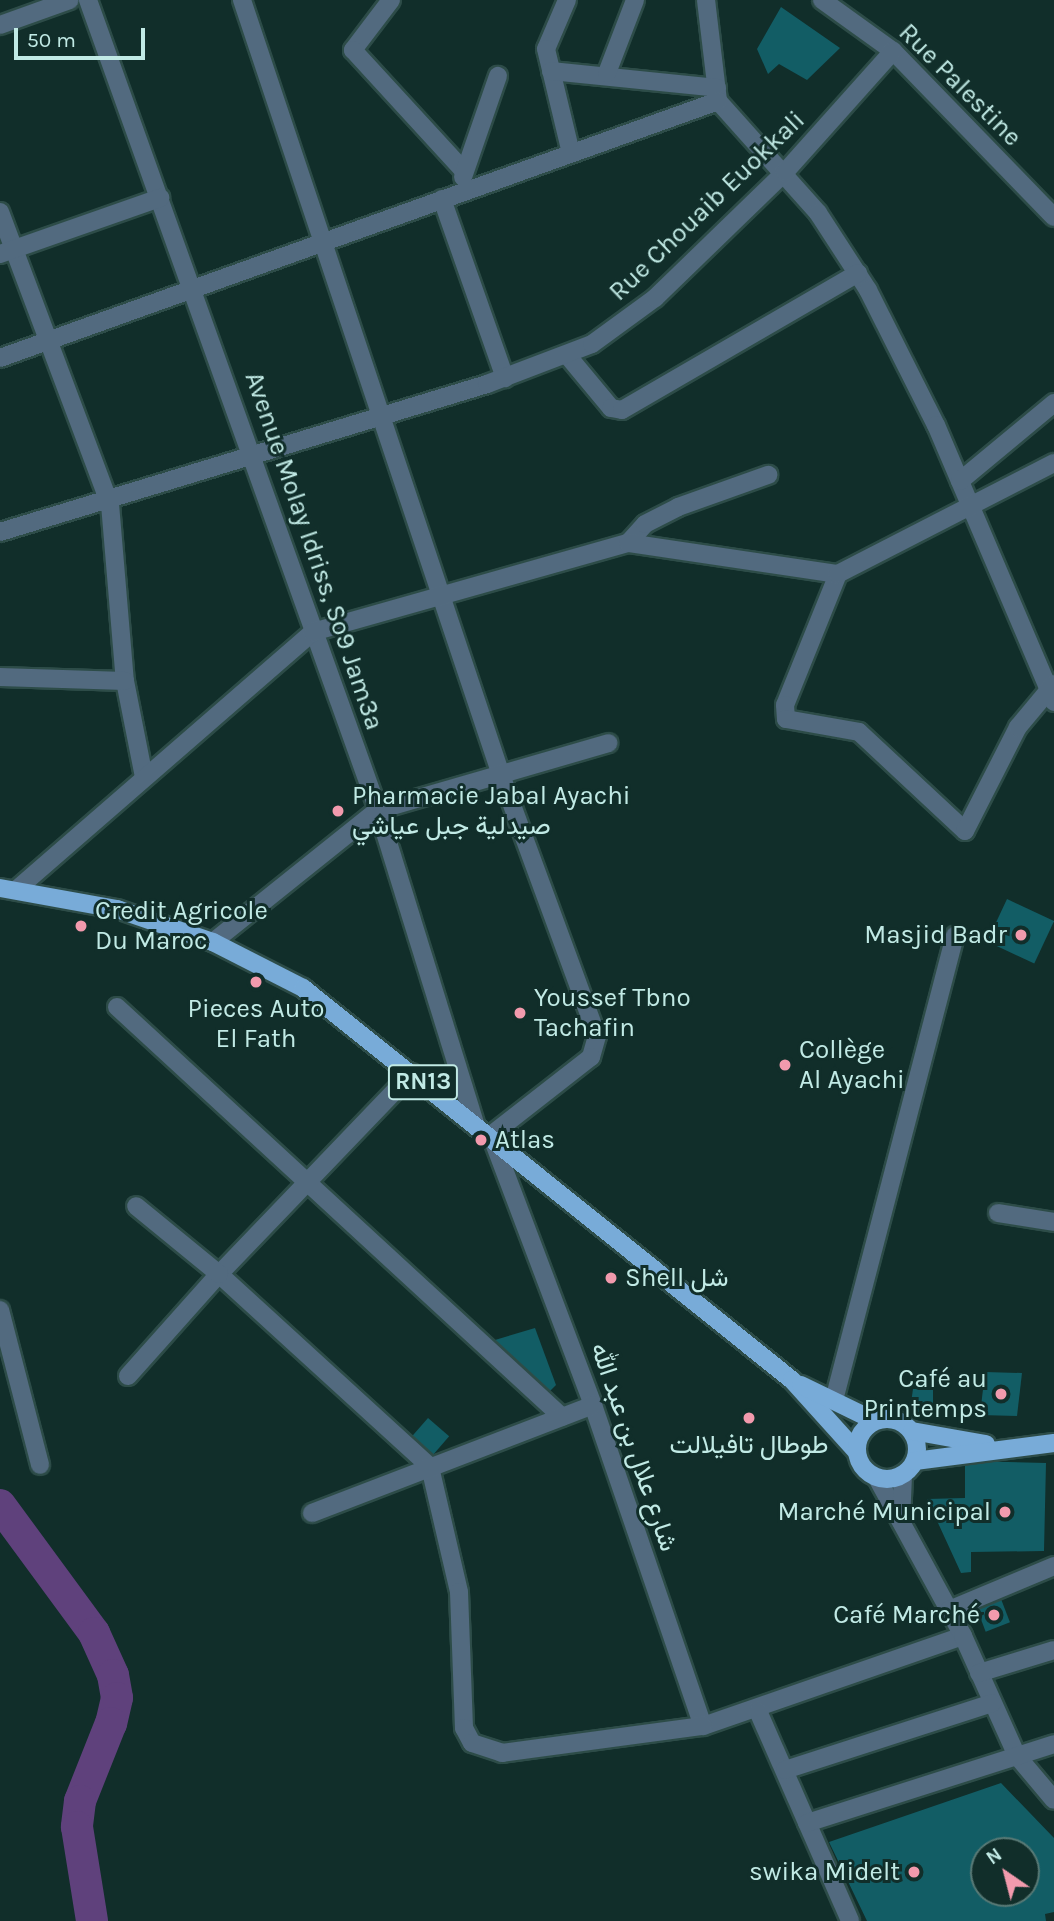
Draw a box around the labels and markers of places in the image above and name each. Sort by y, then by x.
place label: Pharmacie Jabal Ayachi صيدلية جبل عياشي [352,780,631,842]
marker: Pharmacie Jabal Ayachi صيدلية جبل عياشي [330,803,346,819]
place label: Credit Agricole Du Maroc [95,895,268,956]
marker: Credit Agricole Du Maroc [73,918,89,934]
place label: Masjid Badr [864,919,1007,951]
marker: Masjid Badr [1013,927,1029,943]
marker: Pieces Auto El Fath [248,974,264,990]
place label: Youssef Tbno Tachafin [534,982,691,1044]
place label: Pieces Auto El Fath [188,993,324,1054]
marker: Youssef Tbno Tachafin [512,1005,528,1021]
place label: Collège Al Ayachi [799,1034,905,1096]
marker: Collège Al Ayachi [777,1057,793,1073]
place label: Atlas [495,1124,555,1156]
marker: Atlas [473,1132,489,1148]
place label: Shell شل [625,1262,728,1294]
marker: Shell شل [603,1270,619,1286]
place label: Café au Printemps [863,1363,987,1424]
marker: Café au Printemps [993,1386,1009,1402]
marker: طوطال تافيلالت [741,1410,757,1426]
place label: طوطال تافيلالت [669,1429,829,1461]
place label: Marché Municipal [777,1496,991,1528]
marker: Marché Municipal [997,1504,1013,1520]
place label: Café Marché [833,1599,980,1631]
marker: Café Marché [986,1607,1002,1623]
place label: swika Midelt [749,1856,900,1888]
marker: swika Midelt [906,1864,922,1880]

